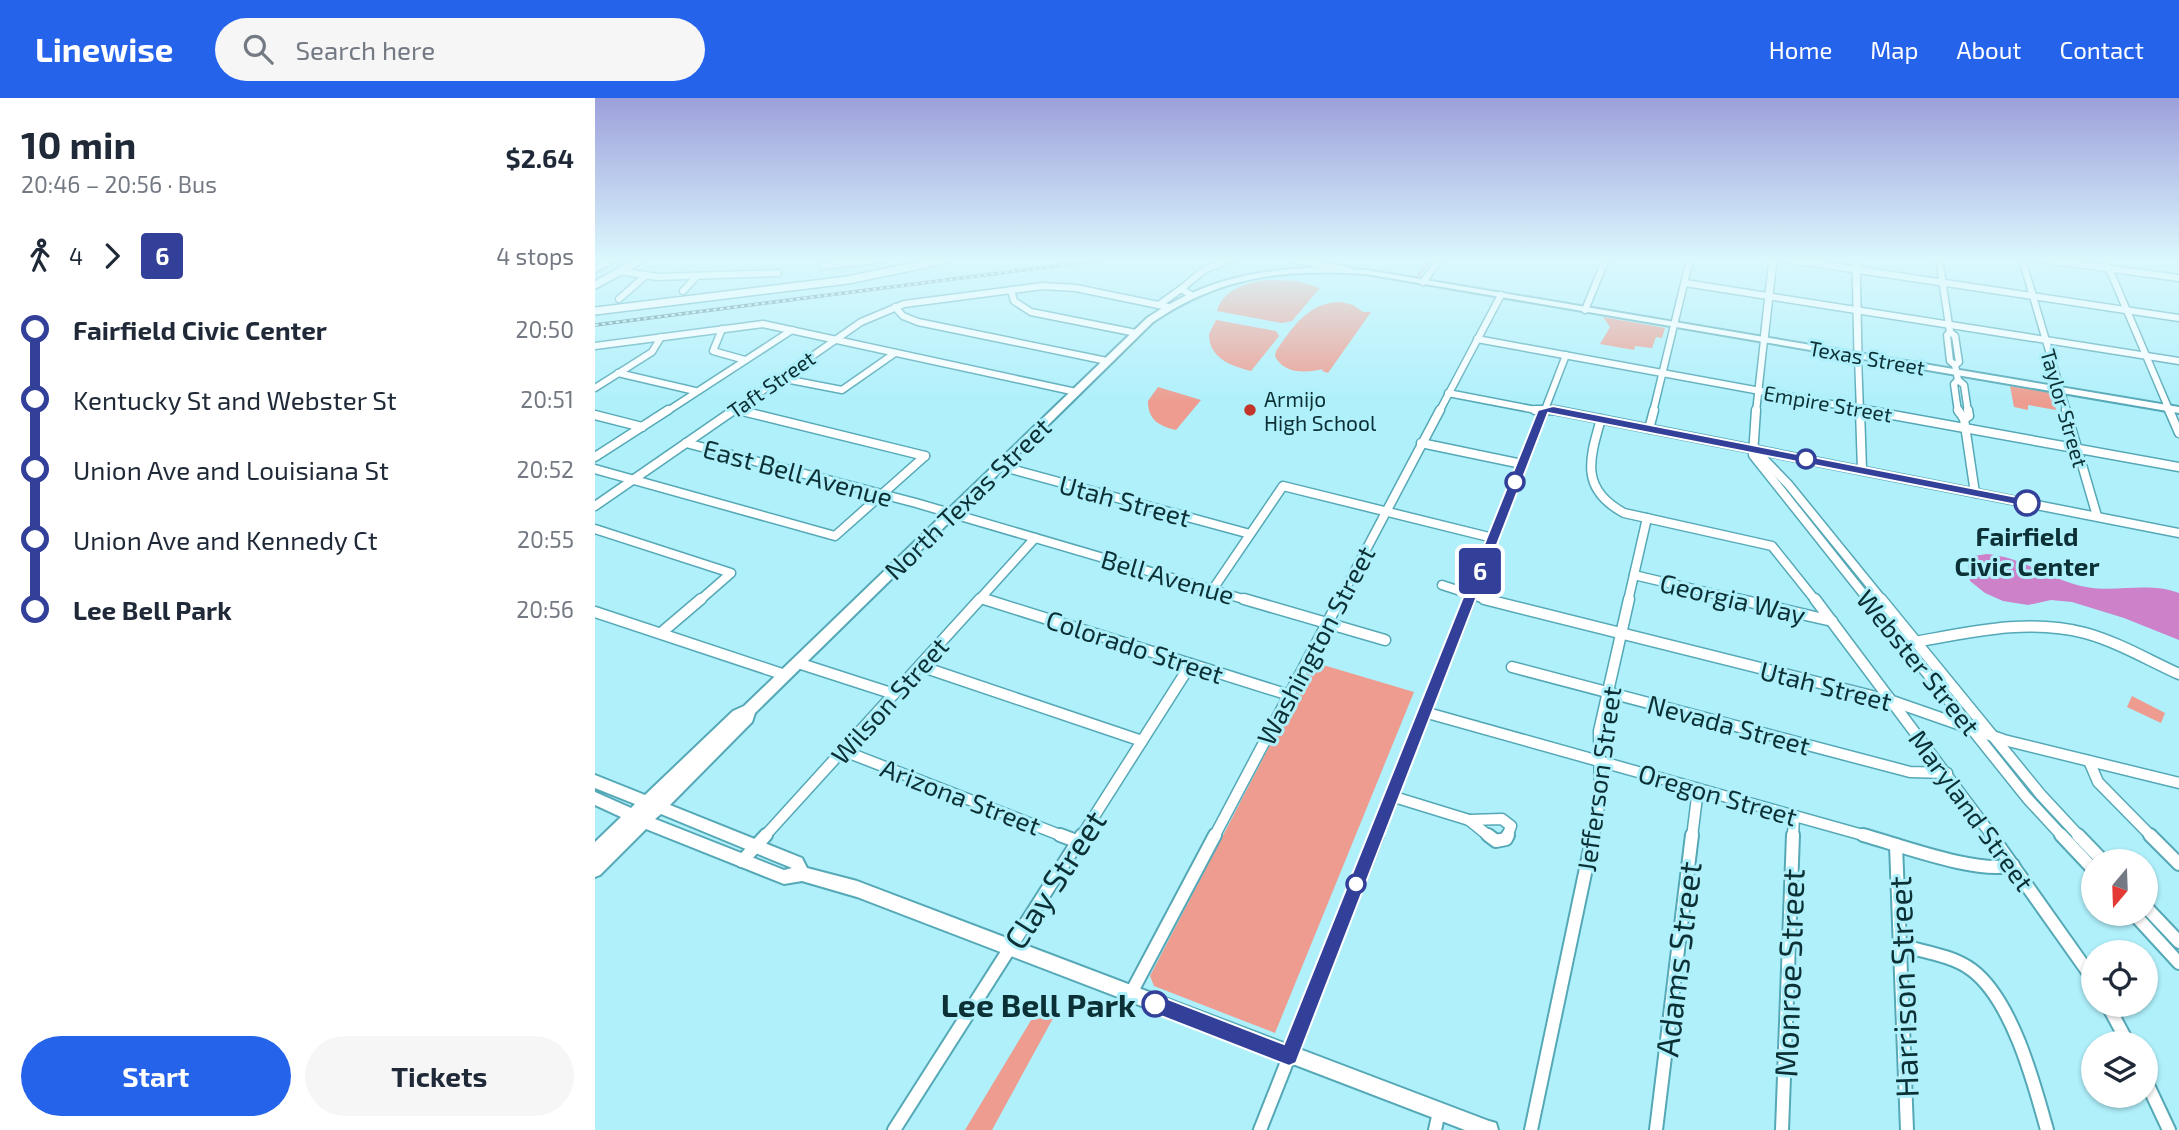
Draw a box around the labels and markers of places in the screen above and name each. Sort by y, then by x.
place label: Armijo High School [1264,386,1377,435]
marker: Armijo High School [1242,402,1258,418]
unlabelled marker [1796,449,1816,469]
unlabelled marker [1505,472,1525,492]
marker: Fairfield Civic Center [2014,490,2040,516]
place label: Fairfield Civic Center [1954,520,2100,581]
unlabelled marker [1346,874,1366,894]
place label: Lee Bell Park [941,985,1136,1023]
marker: Lee Bell Park [1142,991,1168,1017]

